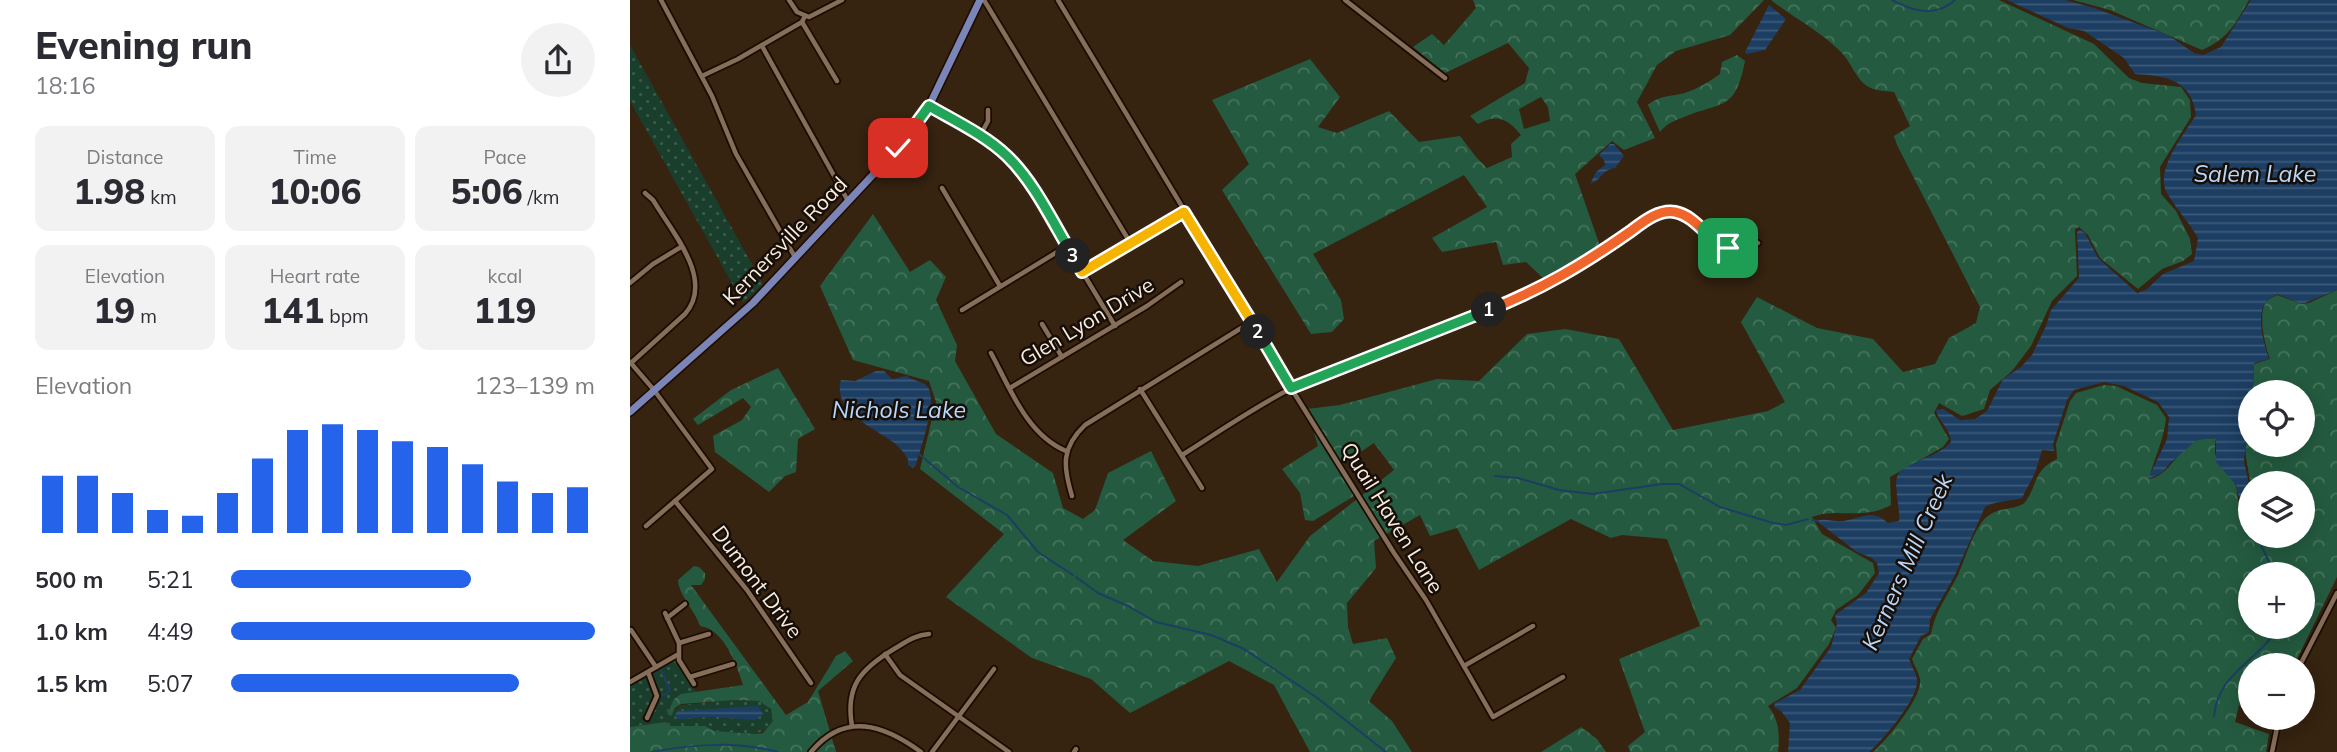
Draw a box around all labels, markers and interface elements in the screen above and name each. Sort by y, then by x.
text: Evening run [35,21,253,69]
button: share [521,23,595,97]
text: 18:16 [35,71,95,100]
pin [868,118,928,178]
icon: check [879,129,917,167]
text: Distance [87,145,163,169]
text: Time [293,145,337,169]
text: Pace [484,145,526,169]
water label: Salem Lake [2194,159,2316,188]
text: 1.98 [73,169,145,213]
text: 10:06 [268,169,362,213]
text: 5:06 [451,169,523,213]
street label: Kernersville Road [717,171,852,310]
text: km [145,185,177,209]
text: /km [523,185,559,209]
pin [1698,218,1758,278]
icon: arrive [1709,229,1747,267]
pin: 3 [1056,238,1090,274]
text: 3 [1067,243,1078,267]
text: Elevation [85,264,165,288]
text: Heart rate [270,264,360,288]
text: kcal [488,264,522,288]
street label: Glen Lyon Drive [1015,271,1158,371]
text: 19 [93,288,135,332]
text: 141 [261,288,324,332]
text: 119 [473,288,537,332]
pin: 1 [1472,292,1506,328]
text: 1 [1483,297,1494,321]
text: m [135,304,157,328]
text: bpm [324,304,369,328]
pin: 2 [1240,314,1276,350]
text: 2 [1252,319,1263,343]
text: Elevation [35,371,132,400]
text: 123–139 m [474,371,595,400]
map controls [2238,380,2315,730]
button: locate [2238,380,2315,457]
water label: Nichols Lake [832,395,966,424]
street label: Quail Haven Lane [1336,437,1450,598]
water label: Kerners Mill Creek [1855,468,1959,654]
button: layers [2238,471,2315,548]
street label: Dumont Drive [707,520,809,643]
button: + [2238,562,2315,639]
text: 500 m [35,565,103,594]
text: 5:21 [147,565,194,594]
text: 1.0 km [35,617,108,646]
text: 4:49 [147,617,194,646]
button: − [2238,653,2315,730]
text: 1.5 km [35,669,108,698]
text: 5:07 [147,669,194,698]

